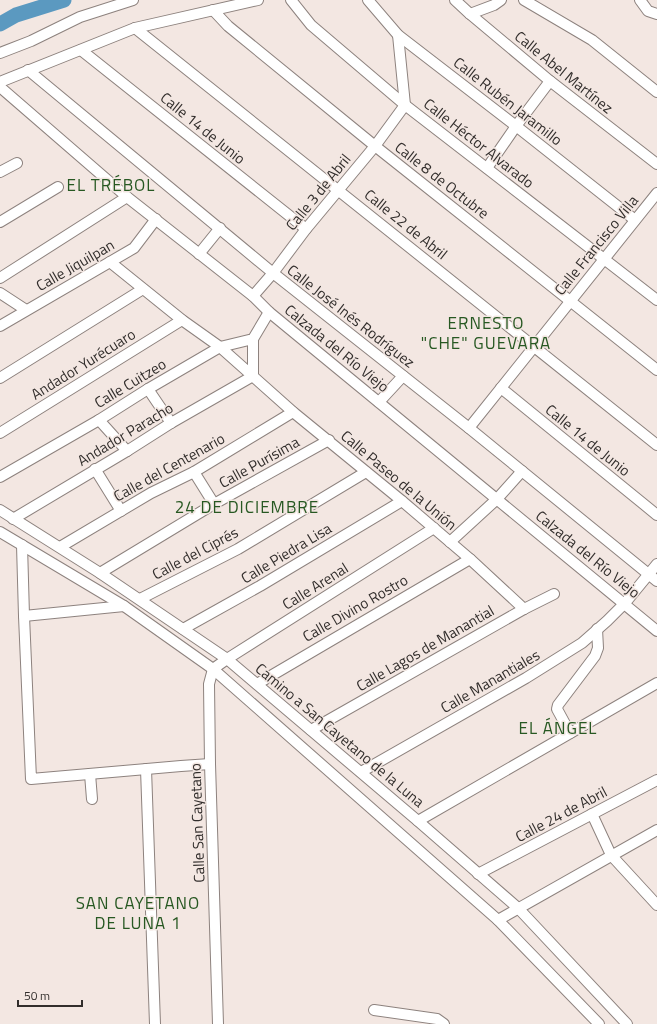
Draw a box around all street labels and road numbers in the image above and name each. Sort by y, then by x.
street label: Calle Abel Martínez [510,25,618,119]
street label: Calle Rubén Jaramillo [449,51,567,151]
street label: Calle 14 de Junio [155,86,251,170]
street label: Calle Héctor Alvarado [419,92,539,194]
street label: Calle 8 de Octubre [390,136,494,224]
street label: Calle 3 de Abril [280,149,356,235]
street label: Calle 22 de Abril [359,183,453,265]
street label: Calle Francisco Villa [548,190,644,300]
street label: Calle Jiquilpan [31,233,119,297]
street label: Calle José Inés Rodríguez [282,259,420,373]
street label: Calzada del Río Viejo [280,298,394,398]
street label: Andador Yurécuaro [26,323,140,405]
street label: Calle Cuitzeo [90,352,170,414]
street label: Andador Paracho [73,396,177,472]
street label: Calle 14 de Junio [540,398,636,482]
street label: Calle Paseo de la Unión [336,424,462,536]
street label: Calle del Centenario [109,427,229,507]
street label: Calle Purísima [214,430,304,494]
street label: Calzada del Río Viejo [531,504,645,604]
street label: Calle Piedra Lisa [236,517,336,589]
street label: Calle del Ciprés [148,521,242,585]
street label: Calle Arenal [277,557,353,615]
street label: Calle Divino Rostro [298,568,412,648]
street label: Calle Lagos de Manantial [352,599,498,697]
street label: Calle Manantiales [436,643,544,719]
street label: Camino a San Cayetano de la Luna [250,657,430,813]
street label: Calle San Cayetano [183,763,211,883]
street label: Calle 24 de Abril [511,780,611,848]

